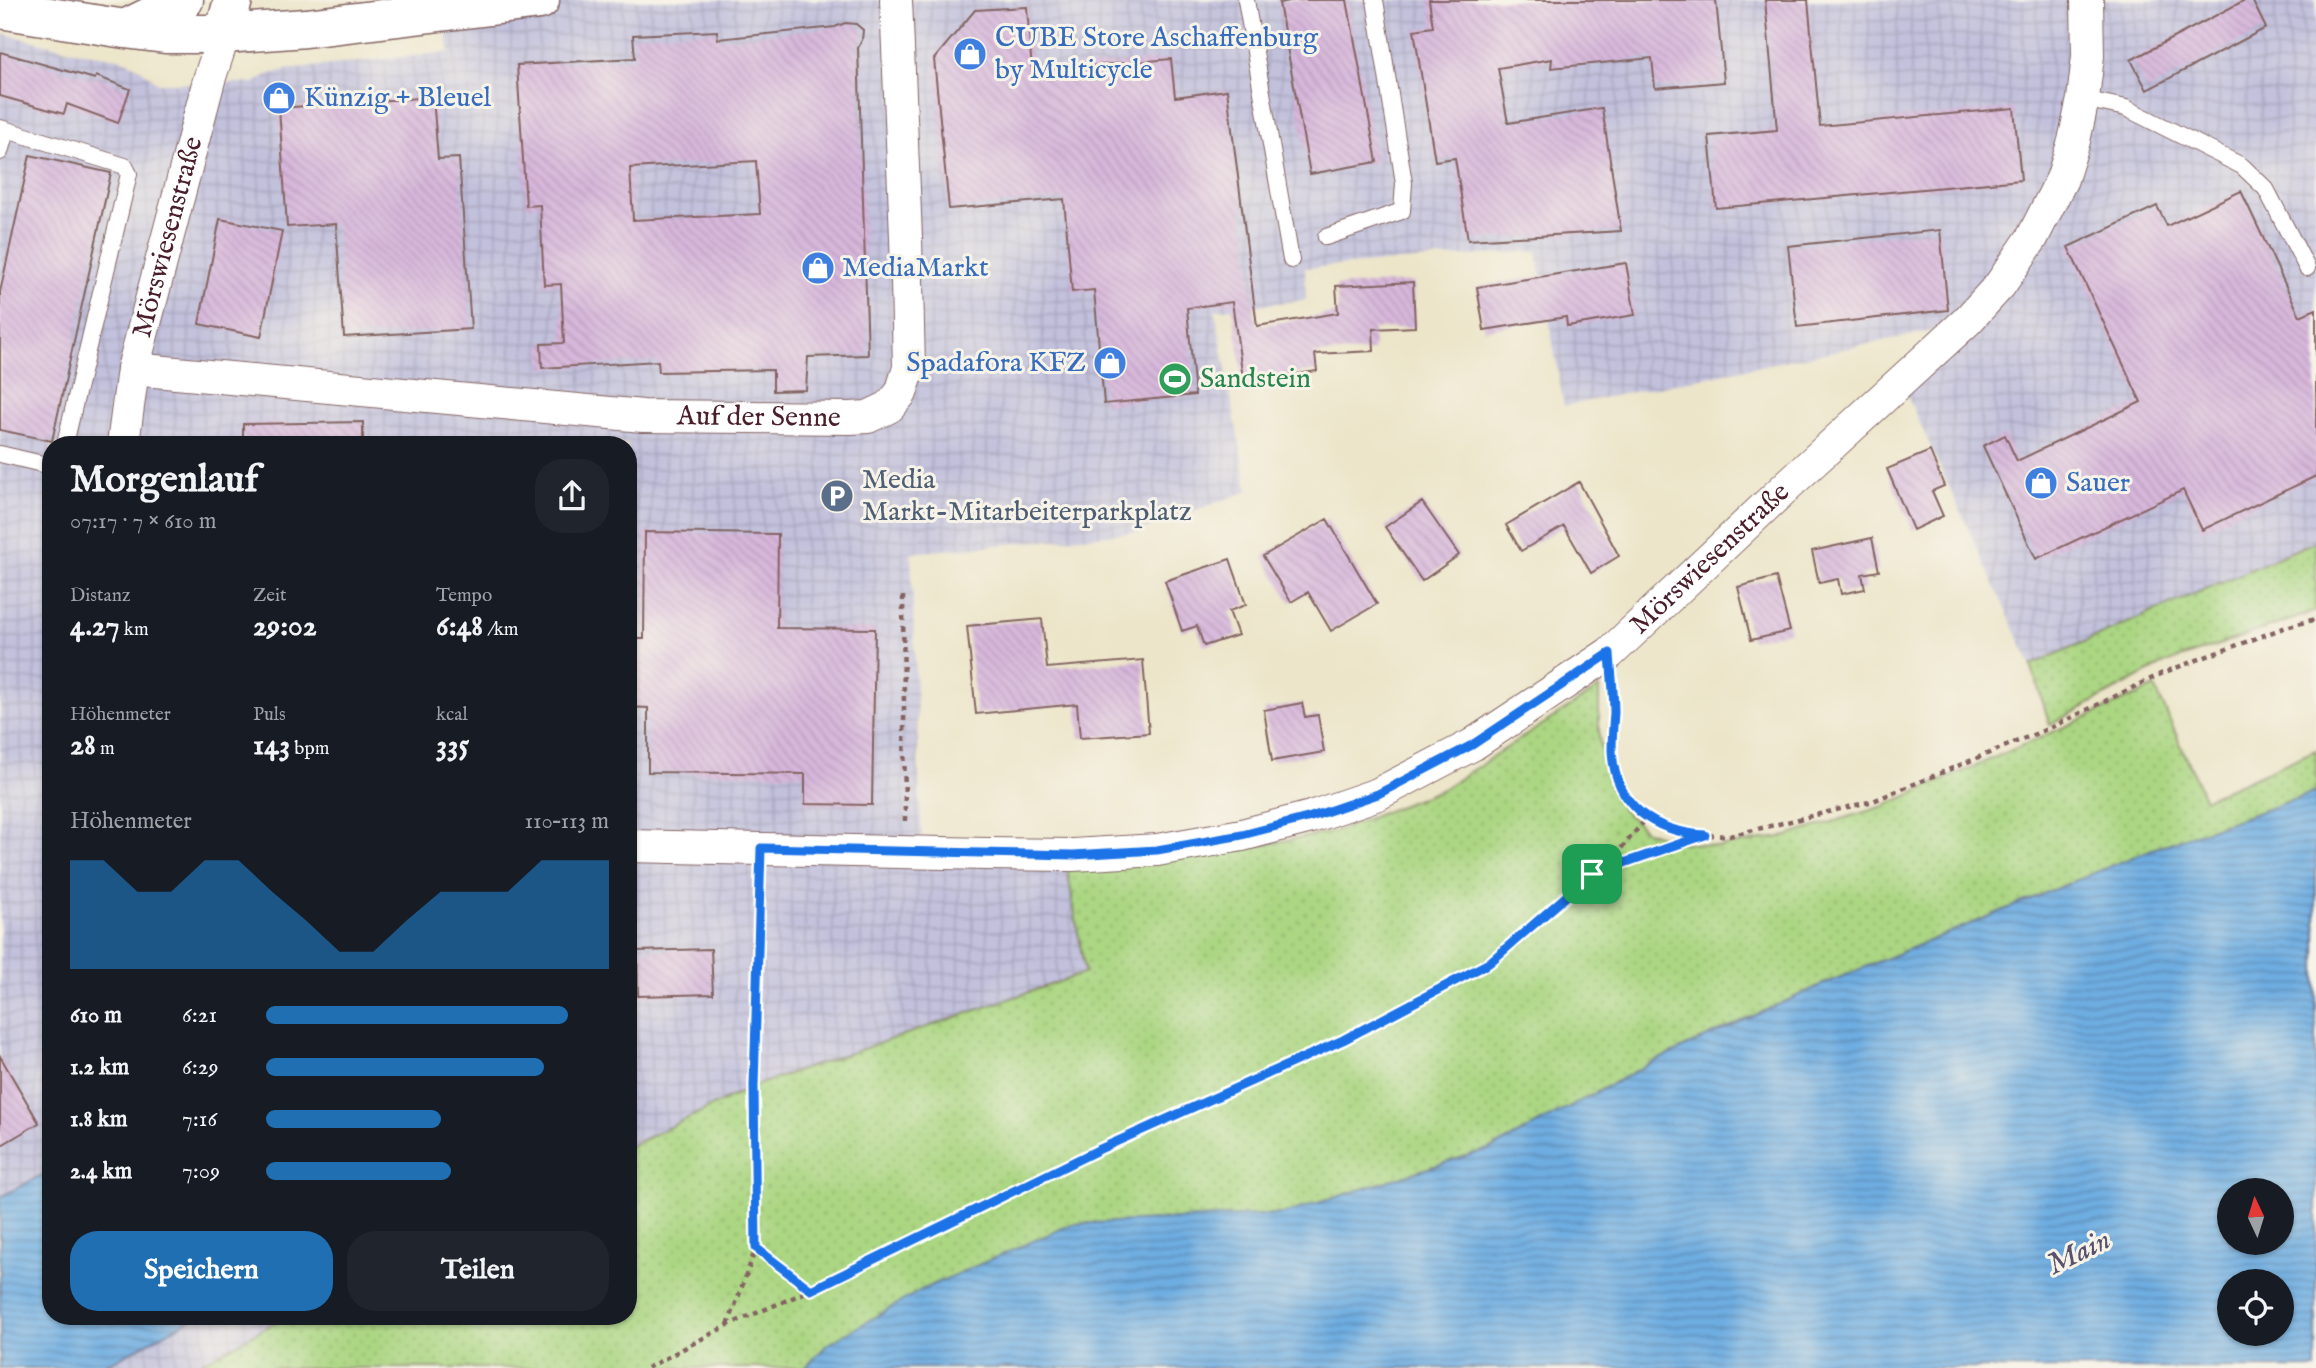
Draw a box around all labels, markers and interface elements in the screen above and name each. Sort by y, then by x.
place label: CUBE Store Aschaffenburg by Multicycle [995,21,1319,88]
shop icon: CUBE Store Aschaffenburg by Multicycle [951,35,989,73]
shop icon: Künzig + Bleuel [260,79,298,117]
place label: Künzig + Bleuel [304,81,491,116]
street label: Mörswiesenstraße [124,133,211,341]
shop icon: MediaMarkt [799,249,837,287]
place label: MediaMarkt [842,251,989,286]
shop icon: Spadafora KFZ [1091,344,1129,382]
place label: Spadafora KFZ [906,346,1086,381]
sports icon: Sandstein [1156,360,1194,398]
place label: Sandstein [1200,362,1311,397]
street label: Auf der Senne [676,399,841,435]
text: Morgenlauf [70,457,258,505]
button: share [535,459,609,533]
place label: Media Markt-Mitarbeiterparkplatz [862,463,1192,530]
shop icon: Sauer [2022,464,2060,502]
place label: Sauer [2066,466,2130,501]
street label: Mörswiesenstraße [1623,475,1797,642]
parking icon: Media Markt-Mitarbeiterparkplatz [818,477,856,515]
text: 07:17 · 7 × 610 m [70,507,216,536]
text: Distanz [70,584,131,608]
text: Zeit [253,584,287,608]
text: Tempo [436,584,492,608]
text: 4.27 [70,608,120,646]
text: 29:02 [253,608,317,646]
text: 6:48 [436,608,483,646]
text: km [120,618,149,642]
text: /km [483,618,519,642]
text: Höhenmeter [70,703,171,727]
text: Puls [253,703,286,727]
text: kcal [436,703,468,727]
text: 28 [70,727,96,765]
text: 143 [253,727,290,765]
text: 335 [436,727,469,765]
text: m [96,737,115,761]
text: bpm [290,737,329,761]
text: Höhenmeter [70,807,192,836]
text: 110–113 m [524,807,609,836]
pin [1562,844,1622,904]
icon: arrive [1573,855,1611,893]
text: 610 m [70,1001,122,1030]
text: 6:21 [182,1001,217,1030]
text: 1.2 km [70,1053,129,1082]
text: 6:29 [182,1053,219,1082]
text: 1.8 km [70,1105,128,1134]
text: 7:16 [182,1105,217,1134]
text: 2.4 km [70,1157,132,1186]
text: 7:09 [182,1157,220,1186]
north arrow [2217,1178,2294,1255]
map controls [2217,1178,2294,1346]
water label: Main [2041,1221,2117,1285]
button: Speichern [70,1231,333,1311]
button: Teilen [347,1231,609,1311]
button: locate [2217,1269,2294,1346]

